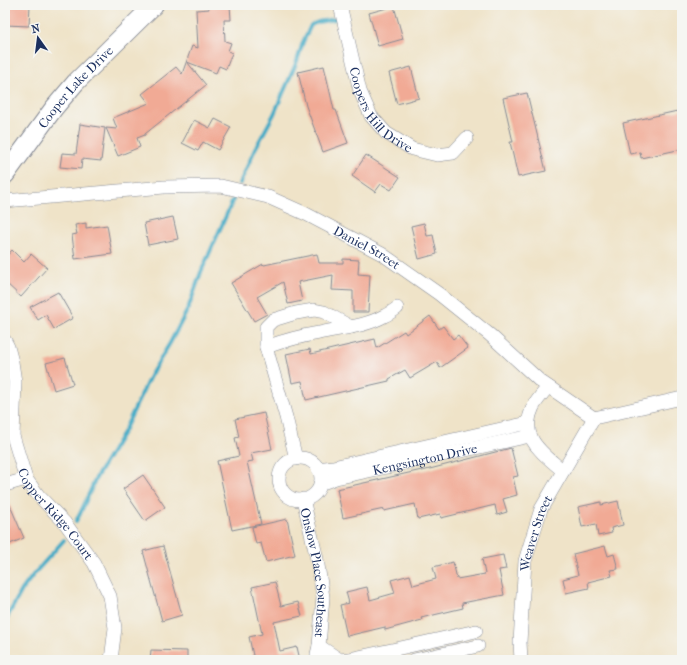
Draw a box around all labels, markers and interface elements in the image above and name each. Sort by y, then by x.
north arrow [18,18,58,58]
text: N [30,21,42,36]
street label: Cooper Lake Drive [35,43,117,131]
street label: Coopers Hill Drive [347,65,416,156]
street label: Daniel Street [331,223,403,273]
street label: Kengsington Drive [371,440,479,478]
street label: Copper Ridge Court [15,466,96,563]
street label: Weaver Street [517,492,556,572]
street label: Onslow Place Southeast [297,506,330,639]

